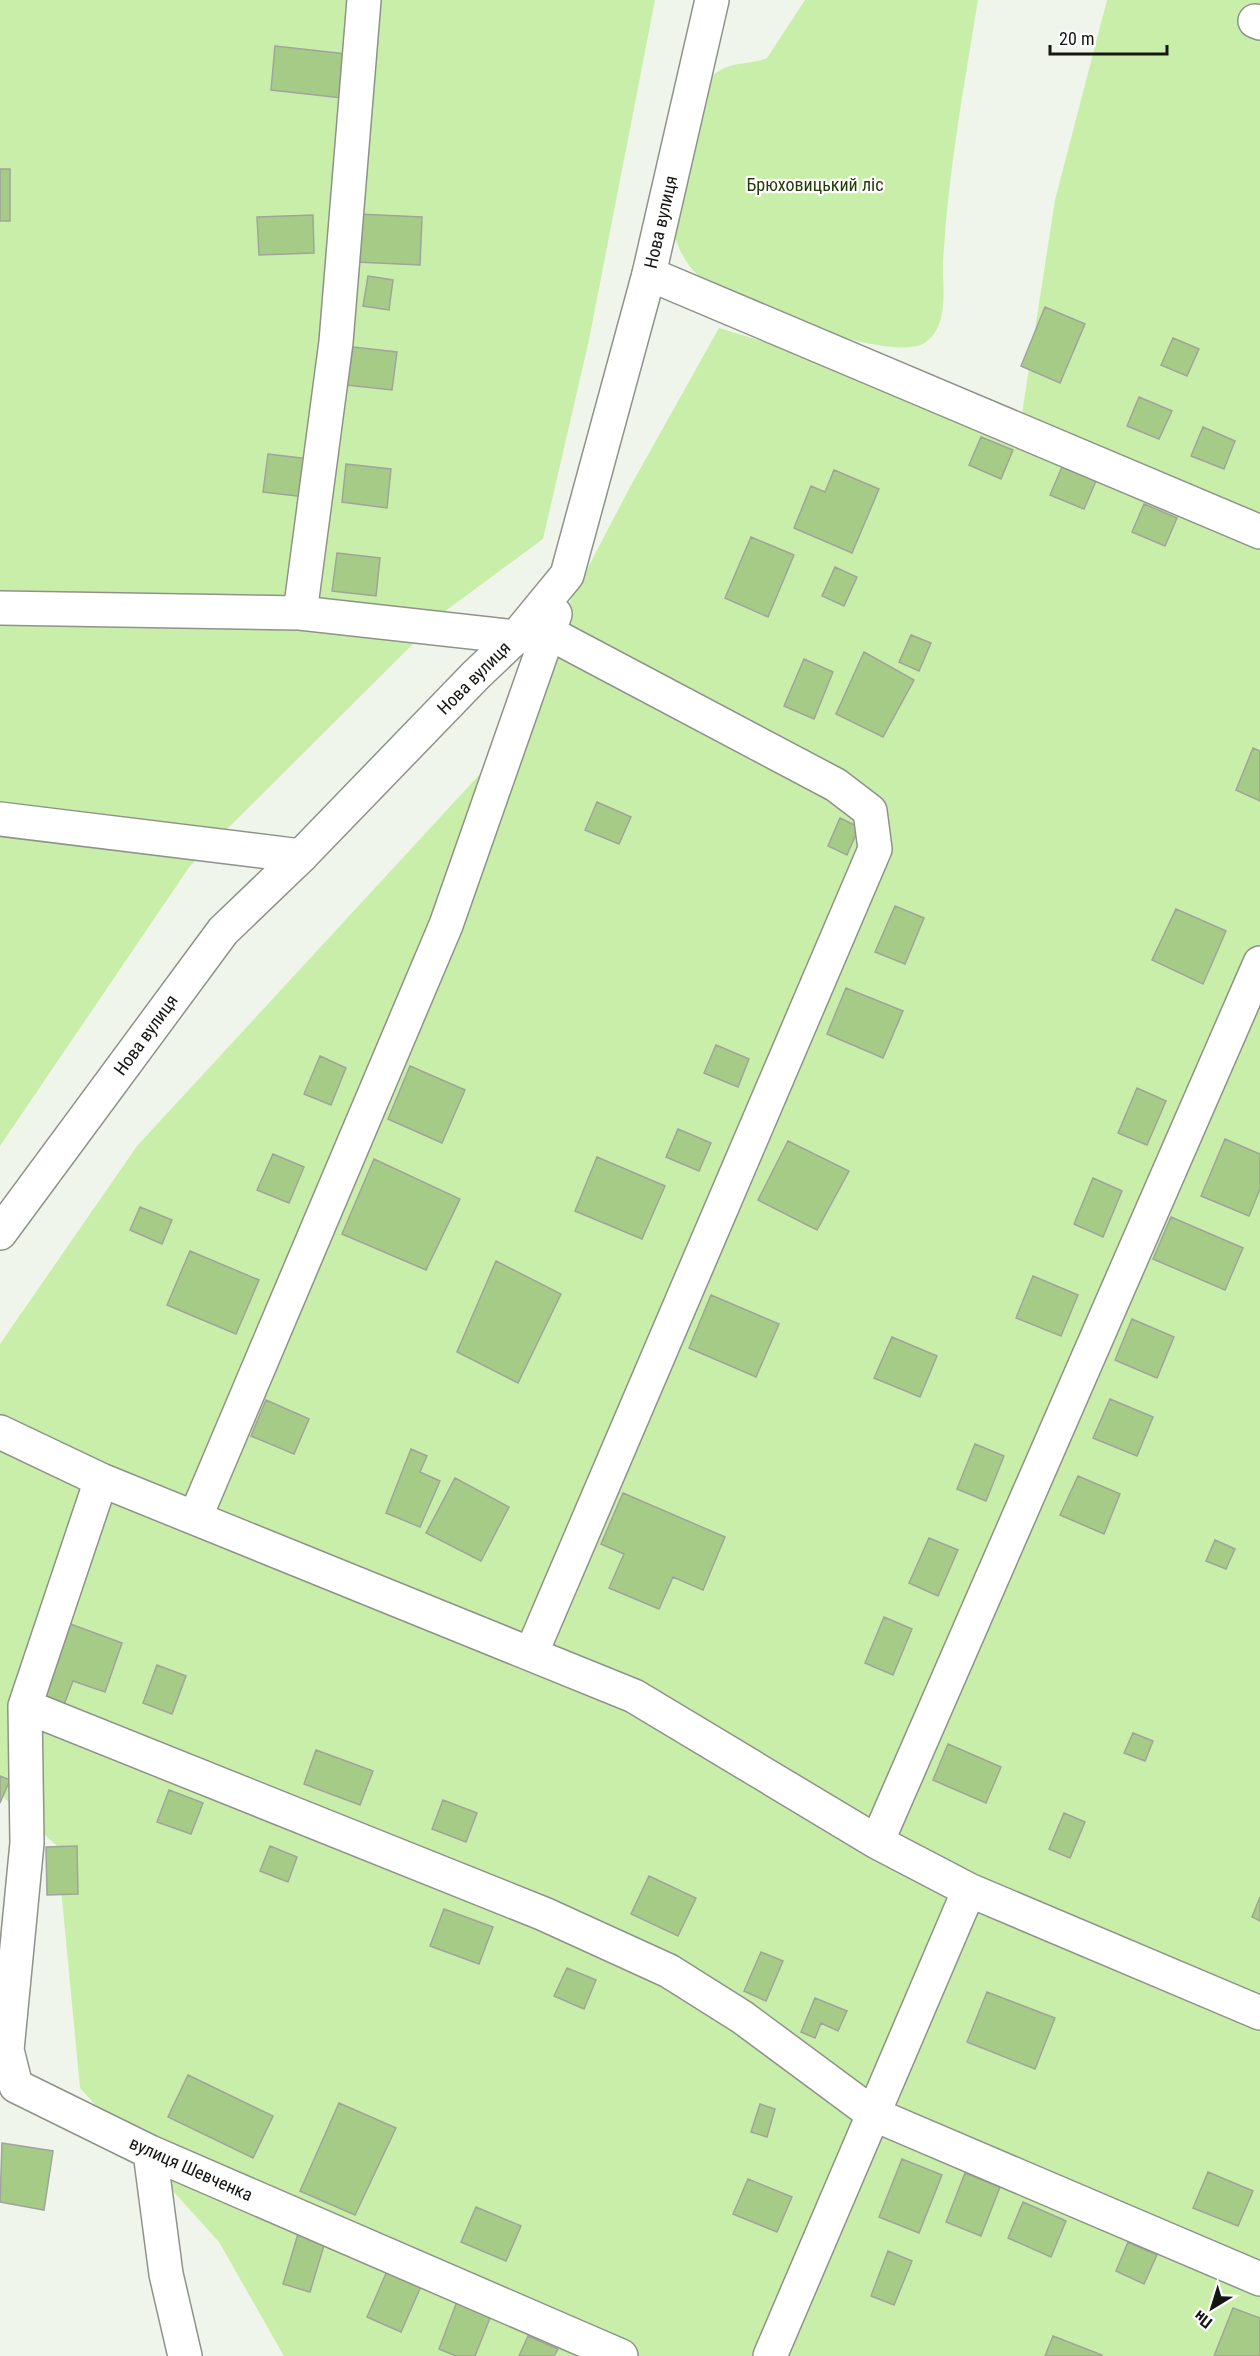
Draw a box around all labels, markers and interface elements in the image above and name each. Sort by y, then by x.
scale bar [1050,18,1167,56]
text: 20 m [1059,28,1094,49]
street label: Нова вулиця [640,173,681,270]
park label: Брюховицький ліс [746,174,884,195]
street label: Нова вулиця [433,637,515,719]
street label: Нова вулиця [109,990,182,1079]
street label: вулиця Шевченка [126,2132,256,2205]
north arrow [1182,2278,1242,2338]
text: Пн [1190,2306,1216,2332]

